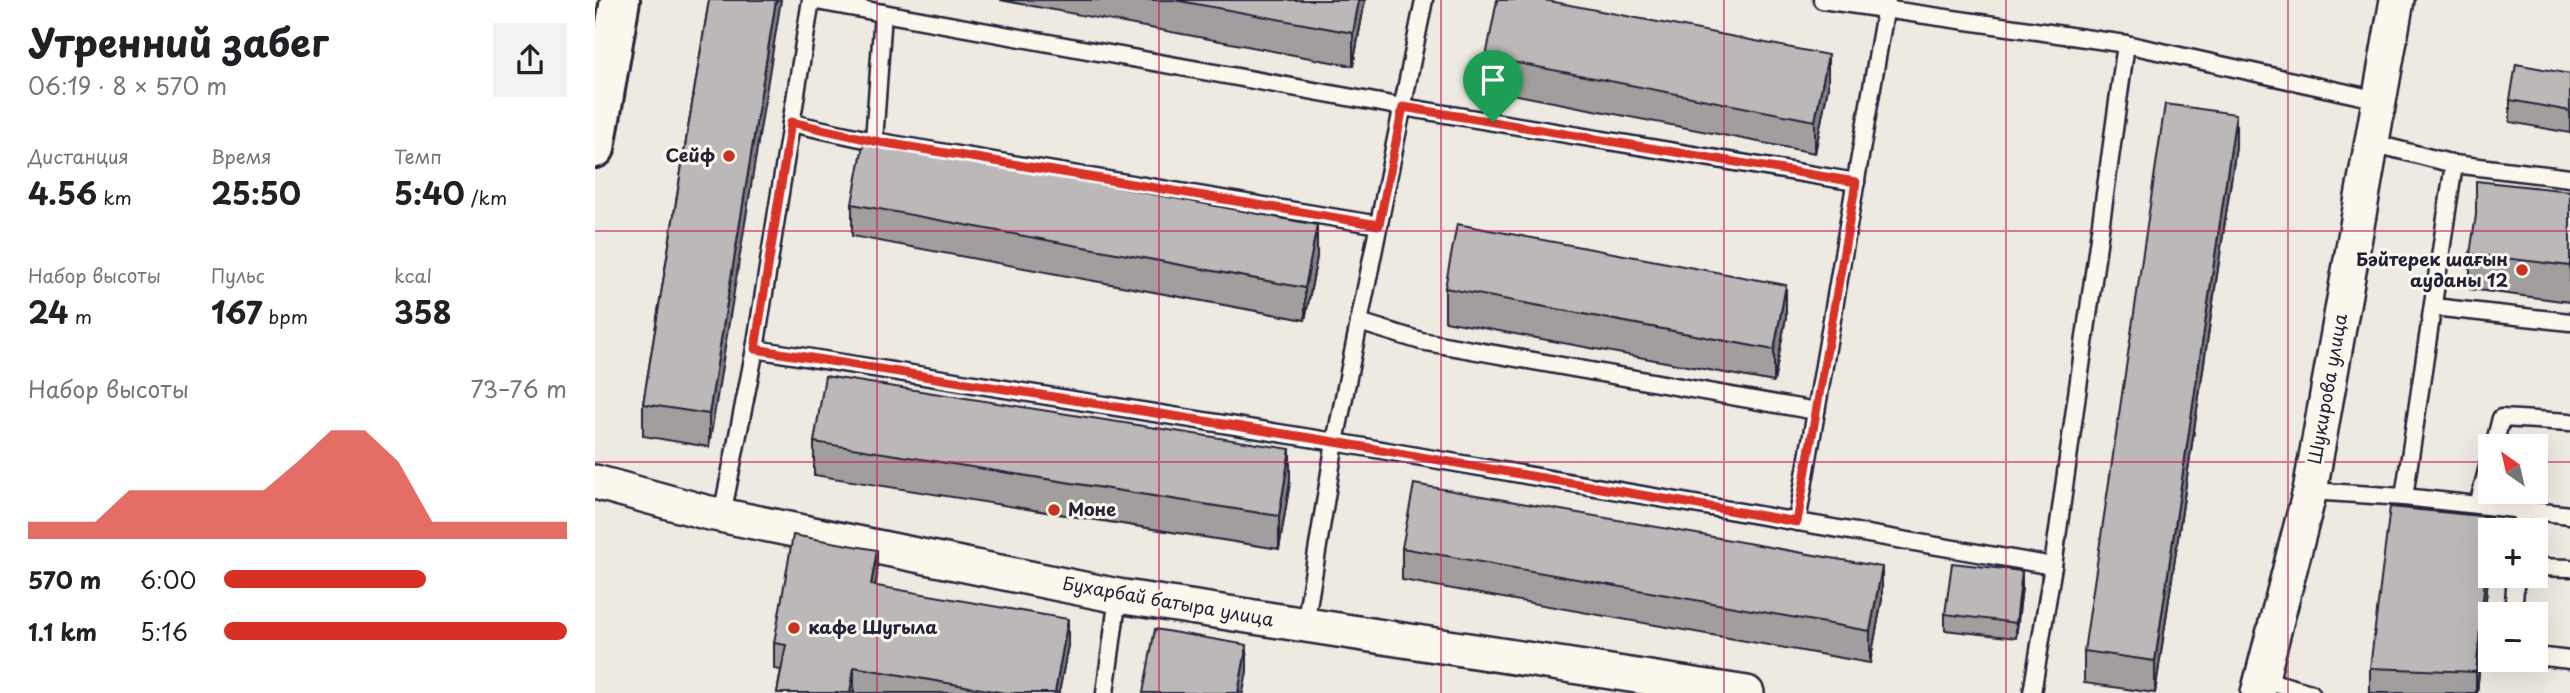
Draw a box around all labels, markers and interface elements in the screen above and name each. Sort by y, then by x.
text: Утренний забег [28,13,328,70]
button: share [493,23,567,97]
pin [1463,50,1523,122]
icon: arrive [1474,61,1512,99]
text: 06:19 · 8 × 570 m [28,68,227,103]
place label: Сейф [665,141,715,168]
text: Дистанция [28,142,129,170]
text: Время [211,142,272,170]
text: Темп [394,142,442,170]
marker: Сейф [721,148,737,164]
text: 4.56 [28,170,97,215]
text: 25:50 [211,170,301,215]
text: 5:40 [394,170,465,215]
text: km [97,183,132,211]
text: /km [465,183,507,211]
place label: Бәйтерек шағын ауданы 12 [2356,245,2508,293]
text: Набор высоты [28,261,161,289]
text: Пульс [211,261,265,289]
text: kcal [394,261,432,289]
marker: Бәйтерек шағын ауданы 12 [2514,262,2530,278]
text: 24 [28,289,68,334]
text: 167 [211,289,262,334]
text: 358 [394,289,451,334]
text: m [68,302,92,330]
text: bpm [262,302,308,330]
street label: Шукирова улица [2300,310,2353,466]
text: Набор высоты [28,371,189,406]
text: 73–76 m [470,371,567,406]
north arrow [2478,434,2548,504]
map controls [2478,434,2548,672]
place label: Моне [1068,495,1116,522]
marker: Моне [1046,502,1062,518]
button: + [2478,518,2548,588]
text: 570 m [28,562,101,597]
text: 6:00 [140,562,196,597]
street label: Бухарбай батыра улица [1061,569,1277,633]
button: − [2478,602,2548,672]
place label: кафе Шугыла [808,613,937,640]
text: 1.1 km [28,614,97,649]
text: 5:16 [140,614,188,649]
marker: кафе Шугыла [786,620,802,636]

